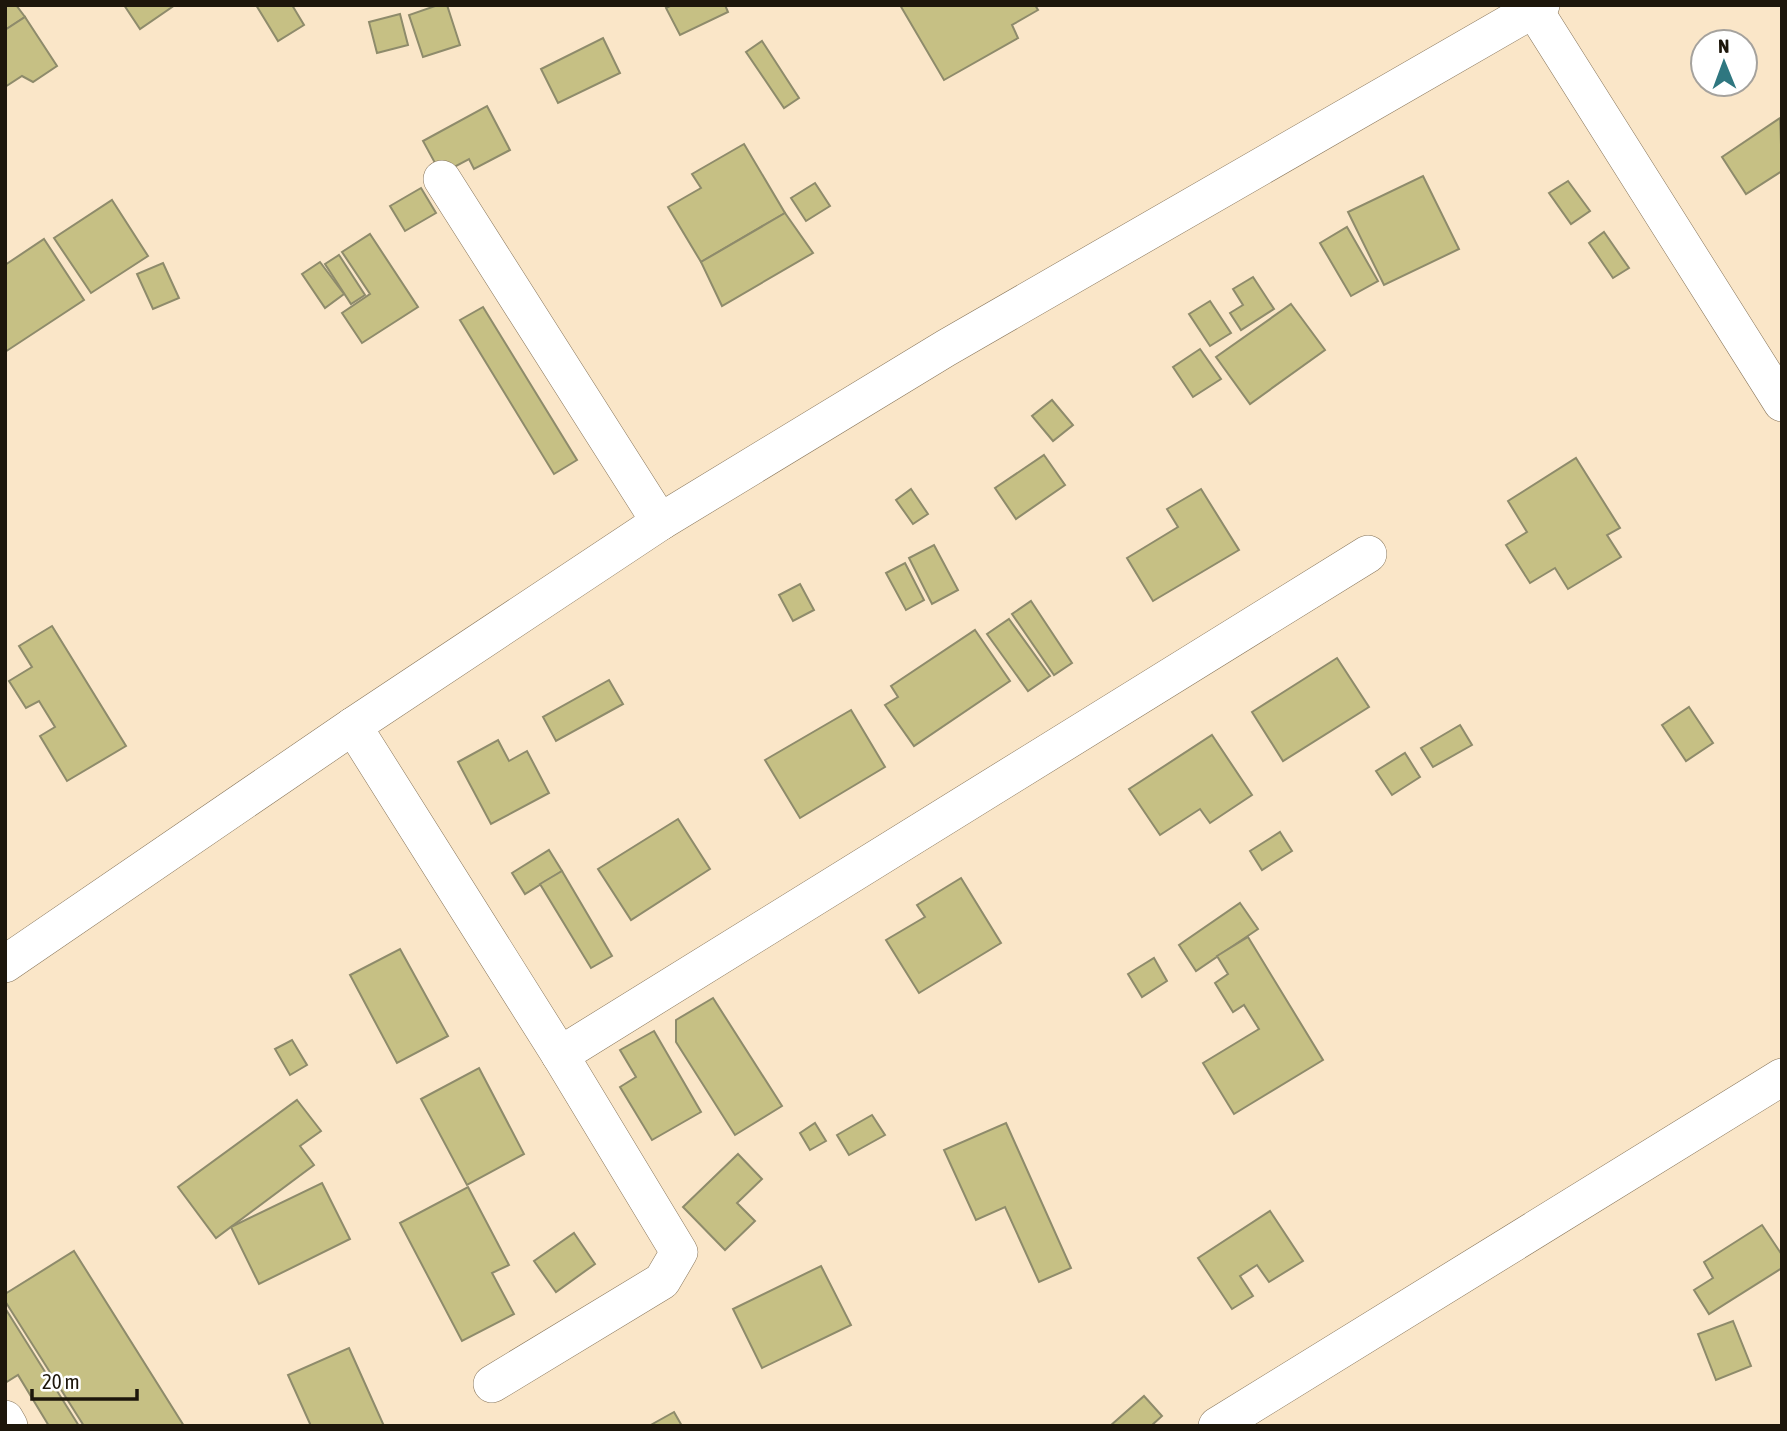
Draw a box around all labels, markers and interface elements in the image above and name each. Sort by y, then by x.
north arrow [1689,28,1759,98]
text: N [1718,35,1730,57]
scale bar [32,1358,136,1402]
text: 20 m [42,1369,80,1393]

